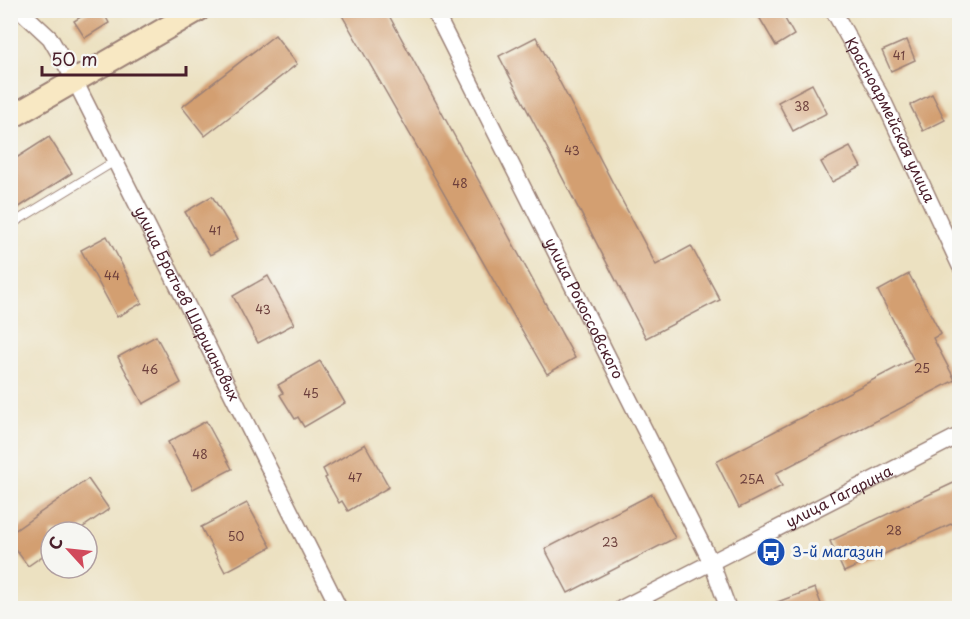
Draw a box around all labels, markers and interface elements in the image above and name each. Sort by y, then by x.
street label: Красноармейская улица [840,32,942,206]
scale bar [42,39,186,77]
text: 50 m [51,45,98,72]
house number: 41 [893,46,905,64]
house number: 38 [794,97,810,115]
house number: 43 [564,141,580,159]
house number: 48 [452,174,468,192]
street label: улица Братьев Шаршановых [129,202,247,405]
house number: 41 [209,221,221,239]
street label: улица Рокоссовского [540,233,630,383]
house number: 44 [104,266,120,284]
house number: 43 [255,300,271,318]
house number: 25 [914,359,930,377]
house number: 46 [142,360,158,378]
house number: 45 [303,384,319,402]
house number: 48 [192,445,208,463]
street label: улица Гагарина [781,458,896,532]
house number: 47 [348,468,363,486]
house number: 25А [739,470,765,488]
north arrow [39,520,99,580]
house number: 28 [886,521,902,539]
house number: 50 [228,527,244,545]
text: С [41,532,68,554]
house number: 23 [602,533,618,551]
bus stop icon: 3-й магазин [755,536,787,568]
place label: 3-й магазин [792,539,884,562]

